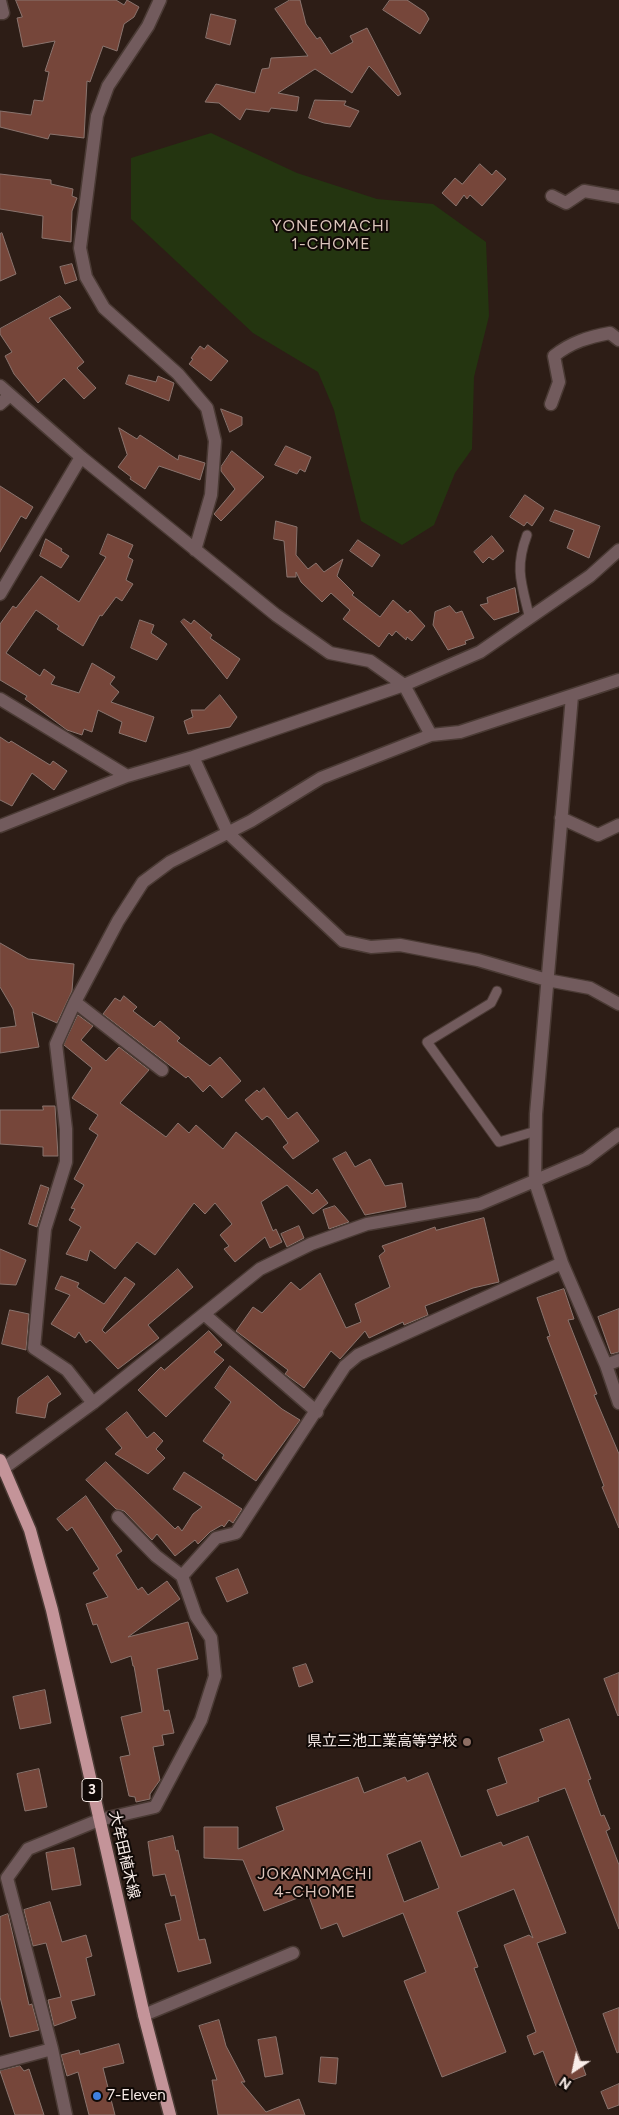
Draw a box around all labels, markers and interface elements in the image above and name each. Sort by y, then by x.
district label: YONEOMACHI 1-CHOME [271,216,391,254]
place label: 県立三池工業高等学校 [307,1733,457,1751]
marker: 県立三池工業高等学校 [461,1736,473,1748]
road number: 3 [82,1778,102,1802]
street label: 大牟田植木線 [105,1809,143,1901]
district label: JOKANMACHI 4-CHOME [256,1864,374,1902]
north arrow [549,2045,599,2095]
text: N [556,2073,575,2093]
place label: 7-Eleven [107,2087,166,2105]
marker: 7-Eleven [91,2090,103,2102]

